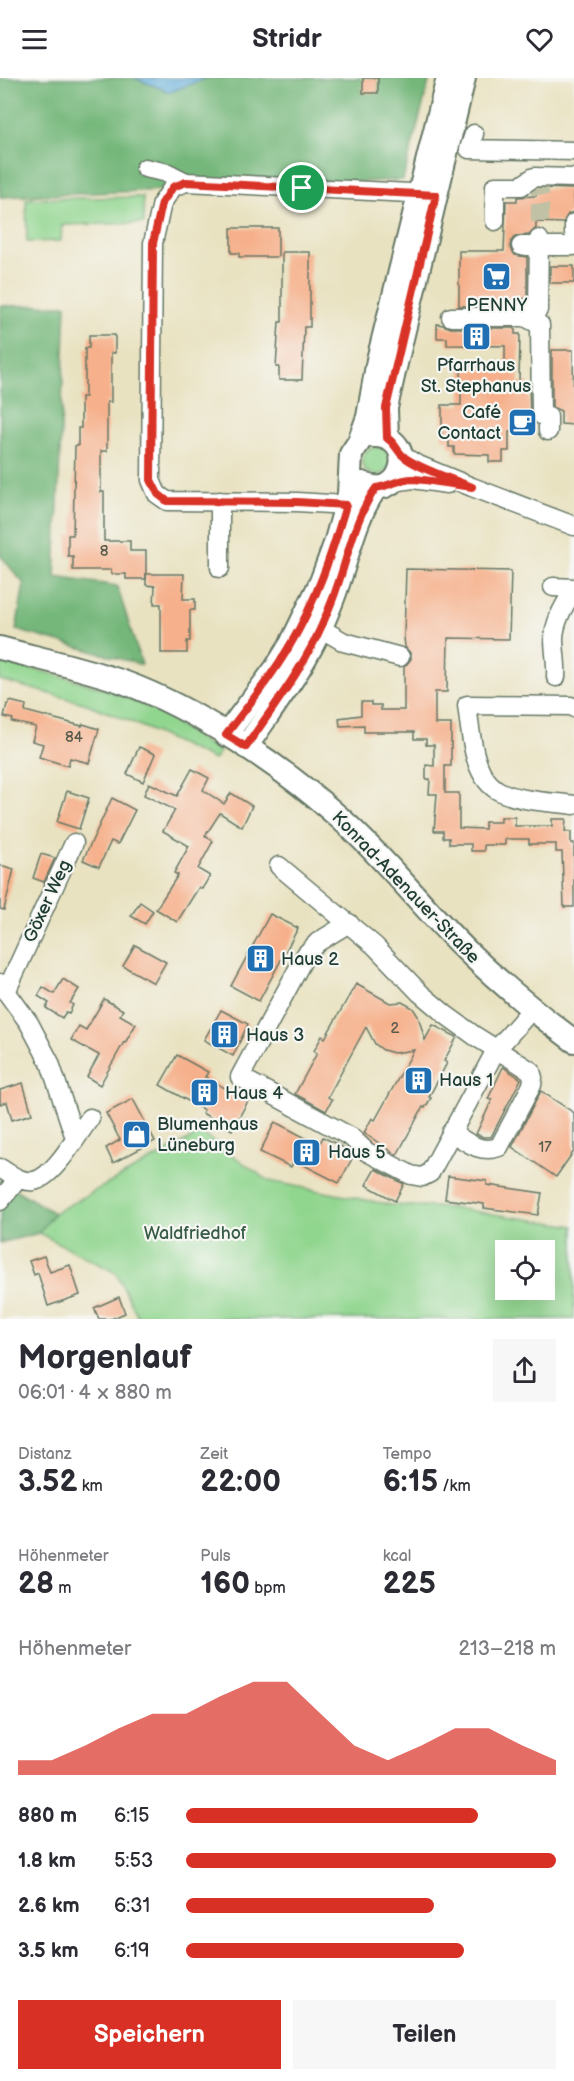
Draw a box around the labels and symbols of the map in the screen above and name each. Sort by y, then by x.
pin [276,162,327,213]
supermarket icon: PENNY [481,260,513,292]
place label: PENNY [467,295,528,316]
building icon: Pfarrhaus St. Stephanus [460,320,492,352]
place label: Pfarrhaus St. Stephanus [421,355,531,397]
place label: Café Contact [438,402,501,444]
cafe icon: Café Contact [506,406,538,438]
house number: 8 [100,542,109,561]
house number: 84 [65,728,83,747]
street label: Konrad-Adenauer-Straße [327,807,484,968]
street label: Göxer Weg [19,857,76,946]
building icon: Haus 2 [244,943,276,975]
place label: Haus 2 [281,949,339,970]
building icon: Haus 3 [209,1019,241,1051]
house number: 2 [391,1019,400,1038]
place label: Haus 3 [246,1025,304,1046]
building icon: Haus 1 [402,1064,434,1096]
place label: Haus 1 [439,1070,493,1091]
building icon: Haus 4 [188,1077,220,1109]
place label: Haus 4 [225,1083,283,1104]
place label: Blumenhaus Lüneburg [157,1114,258,1156]
shop icon: Blumenhaus Lüneburg [120,1118,152,1150]
building icon: Haus 5 [291,1136,323,1168]
house number: 17 [538,1138,552,1157]
place label: Haus 5 [328,1142,385,1163]
park label: Waldfriedhof [144,1223,247,1244]

